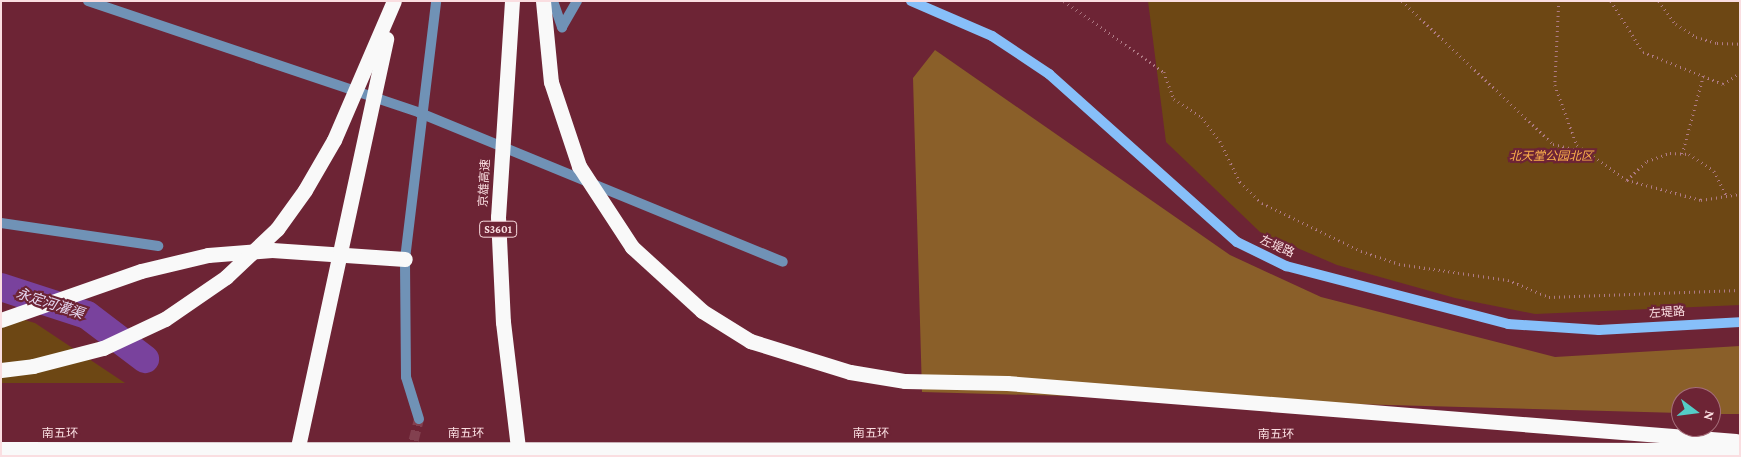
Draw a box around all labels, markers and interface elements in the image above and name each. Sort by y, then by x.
park label: 北天堂公园北区 [1509,150,1593,164]
street label: 京雄高速 [477,159,493,207]
road number: S3601 [478,220,518,238]
street label: 左堤路 [1258,233,1296,261]
water label: 永定河灌渠 [14,284,86,322]
street label: 左堤路 [1649,305,1685,321]
north arrow [1671,387,1721,437]
text: N [1701,409,1718,422]
street label: 南五环 [42,427,78,441]
street label: 南五环 [448,427,484,441]
street label: 南五环 [853,427,889,441]
street label: 南五环 [1258,428,1294,442]

